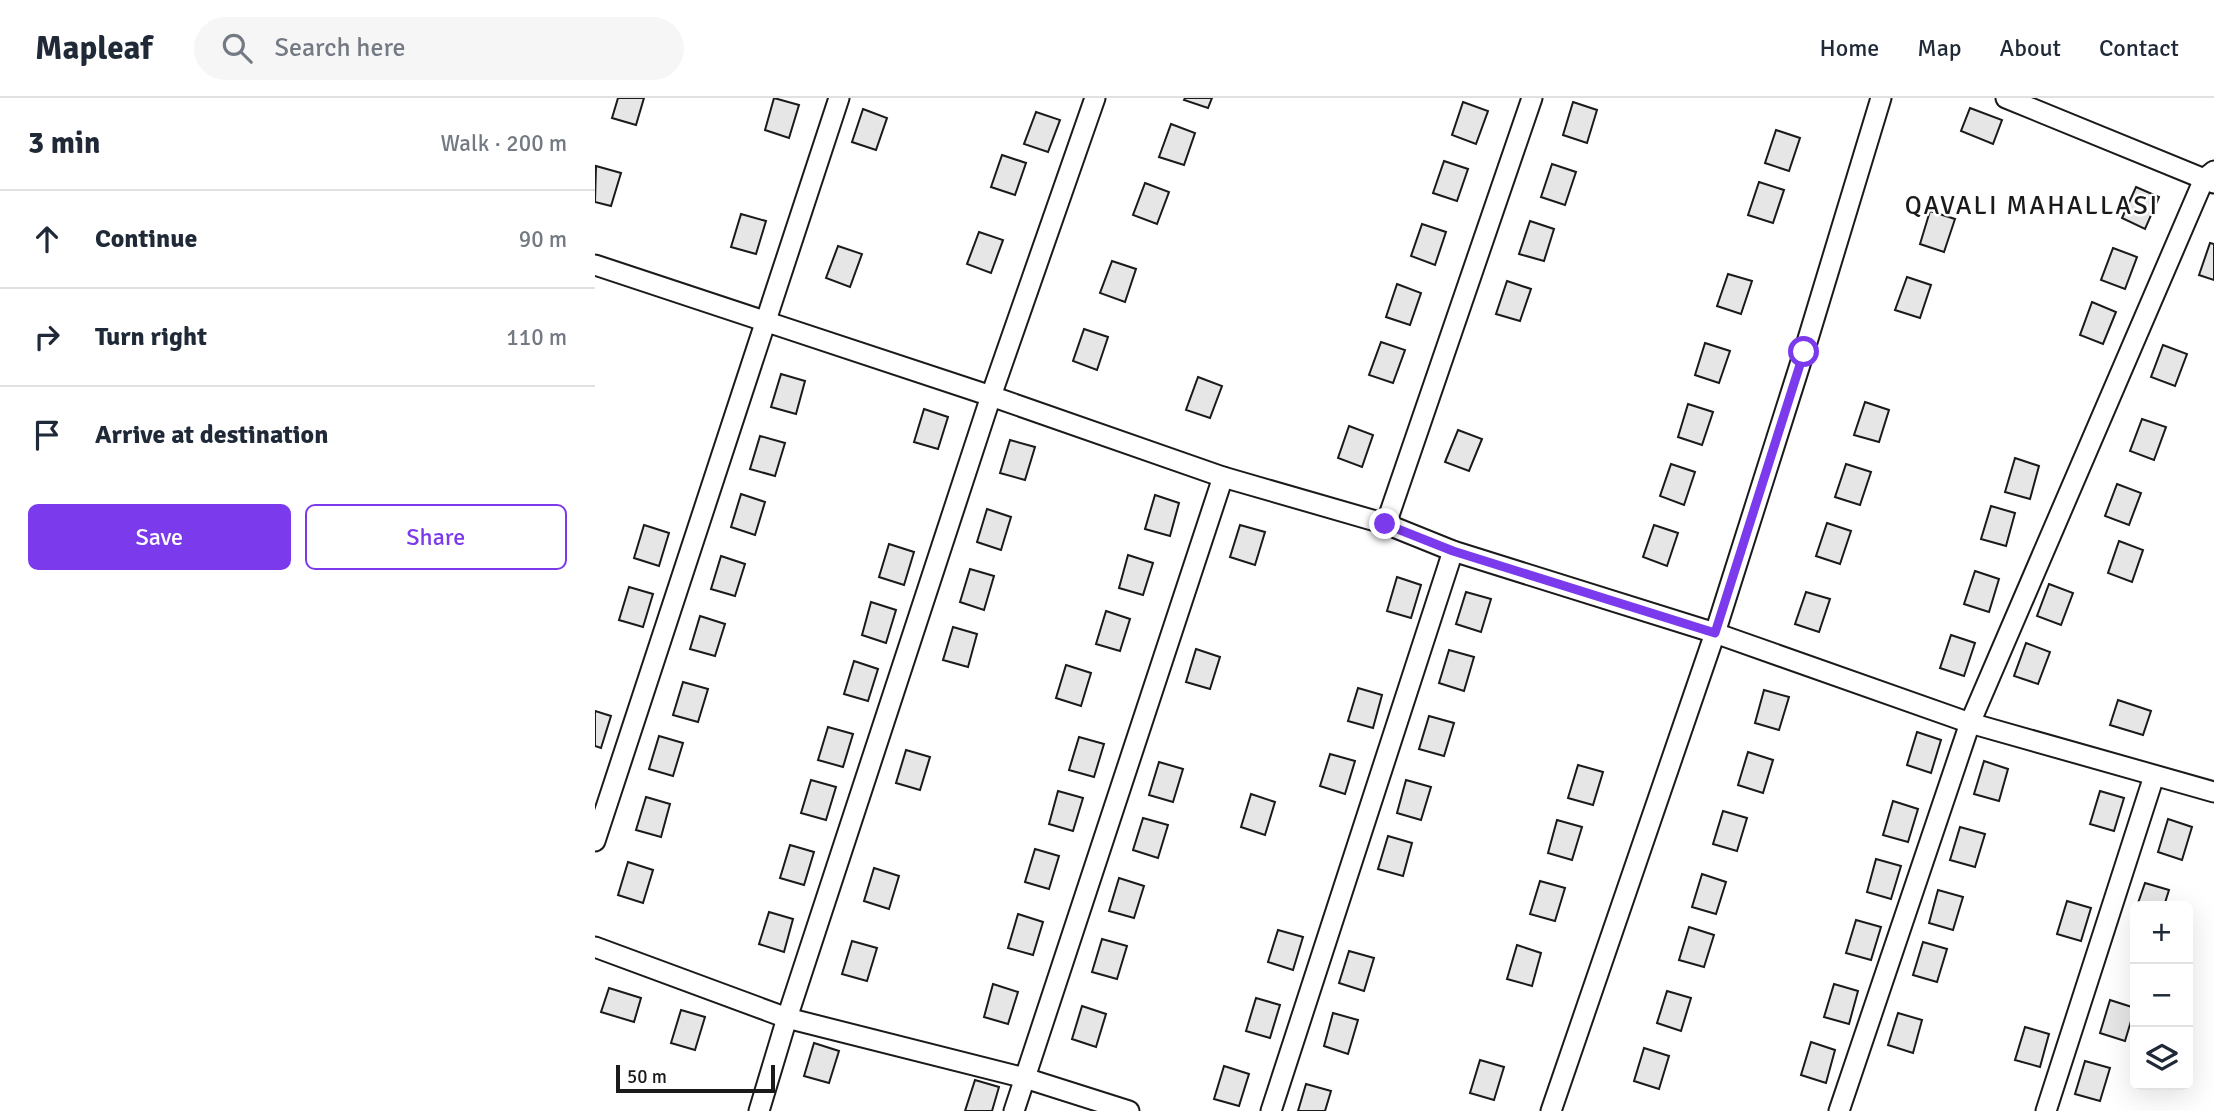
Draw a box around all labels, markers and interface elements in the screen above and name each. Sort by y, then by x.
search box [194,17,684,80]
text: Mapleaf [35,28,152,69]
icon: search [218,29,256,67]
text: Search here [274,32,406,64]
text: Home [1819,33,1879,63]
text: Map [1917,33,1962,63]
text: About [2000,33,2061,63]
text: Contact [2099,33,2179,63]
text: 3 min [28,125,100,162]
text: Walk · 200 m [441,129,567,158]
district label: QAVALI MAHALLASI [1905,190,2159,222]
icon: ahead [28,220,66,258]
text: Continue [95,223,197,255]
text: 90 m [519,225,567,254]
icon: right [28,318,66,356]
text: Turn right [95,321,207,353]
text: 110 m [506,323,567,352]
route start [1788,336,1819,367]
icon: arrive [28,416,66,454]
text: Arrive at destination [95,419,328,451]
button: Save [28,504,291,570]
button: Share [305,504,567,570]
route end [1369,508,1400,539]
map controls [2130,901,2193,1090]
button: + [2130,901,2193,964]
button: − [2130,964,2193,1027]
button: layers [2130,1027,2193,1090]
scale bar [616,1062,775,1094]
text: 50 m [627,1065,667,1089]

